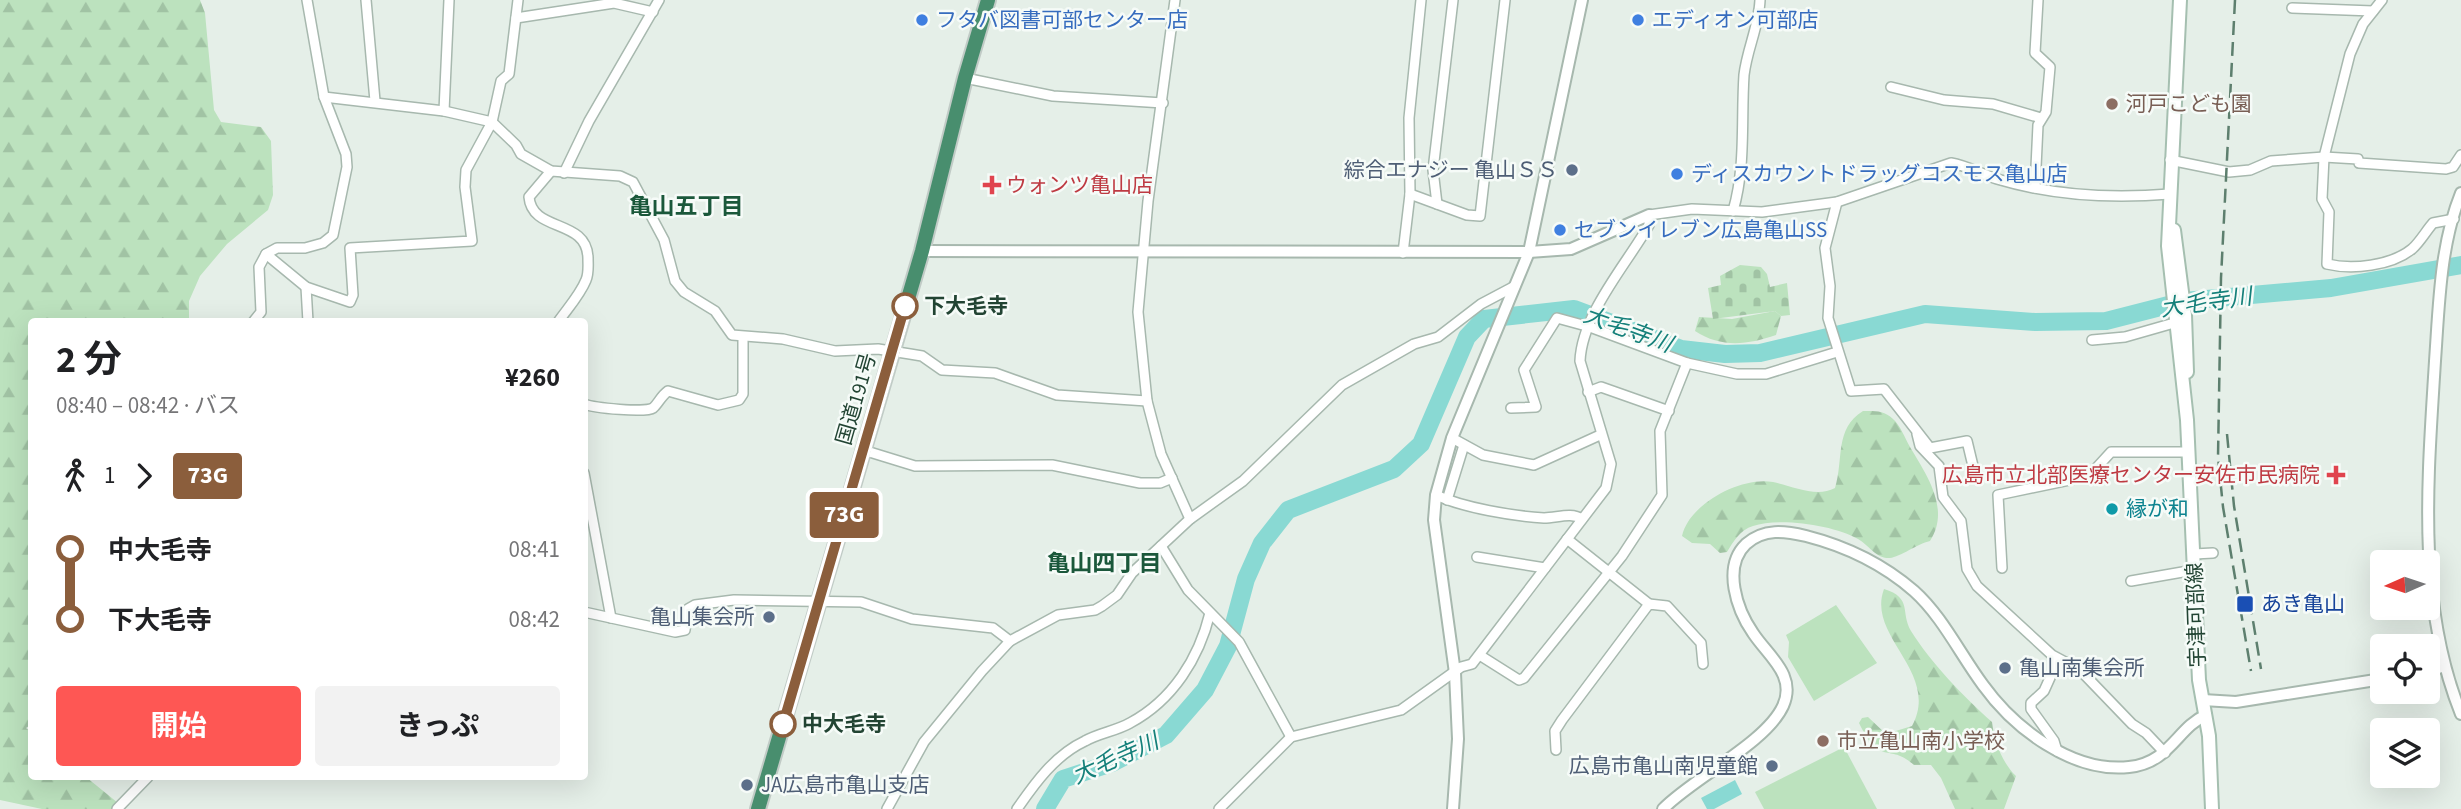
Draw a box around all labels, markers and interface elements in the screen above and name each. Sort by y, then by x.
place label: フタバ図書可部センター店 [936,5,1188,35]
place label: エディオン可部店 [1652,5,1819,35]
marker: フタバ図書可部センター店 [914,12,930,28]
marker: エディオン可部店 [1630,12,1646,28]
place label: 河戸こども園 [2126,89,2252,119]
marker: 河戸こども園 [2104,96,2120,112]
place label: 綜合エナジー 亀山ＳＳ [1344,155,1558,185]
place label: ディスカウントドラッグコスモス亀山店 [1691,159,2068,189]
marker: 綜合エナジー 亀山ＳＳ [1564,162,1580,178]
marker: ディスカウントドラッグコスモス亀山店 [1669,166,1685,182]
place label: ウォンツ亀山店 [1006,170,1153,200]
marker: ウォンツ亀山店 [984,177,1000,193]
district label: 亀山五丁目 [629,190,744,223]
place label: セブンイレブン広島亀山SS [1574,215,1827,245]
marker: セブンイレブン広島亀山SS [1552,222,1568,238]
water label: 大毛寺川 [2158,279,2257,325]
place label: 下大毛寺 [924,291,1008,321]
marker: 下大毛寺 [892,293,918,319]
water label: 大毛寺川 [1579,298,1680,362]
text: 2 分 [56,333,122,387]
street label: 国道191号 [829,350,883,448]
text: ¥260 [505,359,560,396]
text: 08:40 – 08:42 · バス [56,389,240,422]
icon: walk [56,457,94,495]
icon: forward [125,457,163,495]
text: 73G [187,458,228,493]
text: 1 [104,459,115,492]
place label: 広島市立北部医療センター安佐市民病院 [1942,460,2320,490]
marker: 広島市立北部医療センター安佐市民病院 [2326,465,2346,485]
line badge: 73G [804,492,884,538]
place label: 縁が和 [2126,494,2189,524]
text: 73G [824,497,864,532]
marker: 縁が和 [2104,501,2120,517]
text: 中大毛寺 [108,532,212,569]
text: 08:41 [509,533,560,566]
district label: 亀山四丁目 [1047,547,1162,580]
north arrow [2370,550,2440,620]
map controls [2370,550,2440,788]
street label: 宇津可部線 [2179,562,2213,668]
place label: あき亀山 [2261,589,2345,619]
marker: あき亀山 [2235,594,2255,614]
text: 下大毛寺 [108,602,212,639]
place label: 亀山集会所 [650,602,755,632]
text: 08:42 [509,603,560,636]
marker: 亀山集会所 [761,609,777,625]
button: locate [2370,634,2440,704]
place label: 亀山南集会所 [2019,653,2145,683]
marker: 亀山南集会所 [1997,660,2013,676]
button: 開始 [56,686,301,766]
button: きっぷ [315,686,560,766]
place label: 中大毛寺 [802,709,886,739]
marker: 中大毛寺 [770,711,796,737]
button: layers [2370,718,2440,788]
water label: 大毛寺川 [1066,723,1167,792]
place label: 市立亀山南小学校 [1837,726,2005,756]
marker: 市立亀山南小学校 [1815,733,1831,749]
place label: 広島市亀山南児童館 [1569,751,1758,781]
marker: 広島市亀山南児童館 [1764,758,1780,774]
place label: JA広島市亀山支店 [761,770,929,800]
marker: JA広島市亀山支店 [739,777,755,793]

